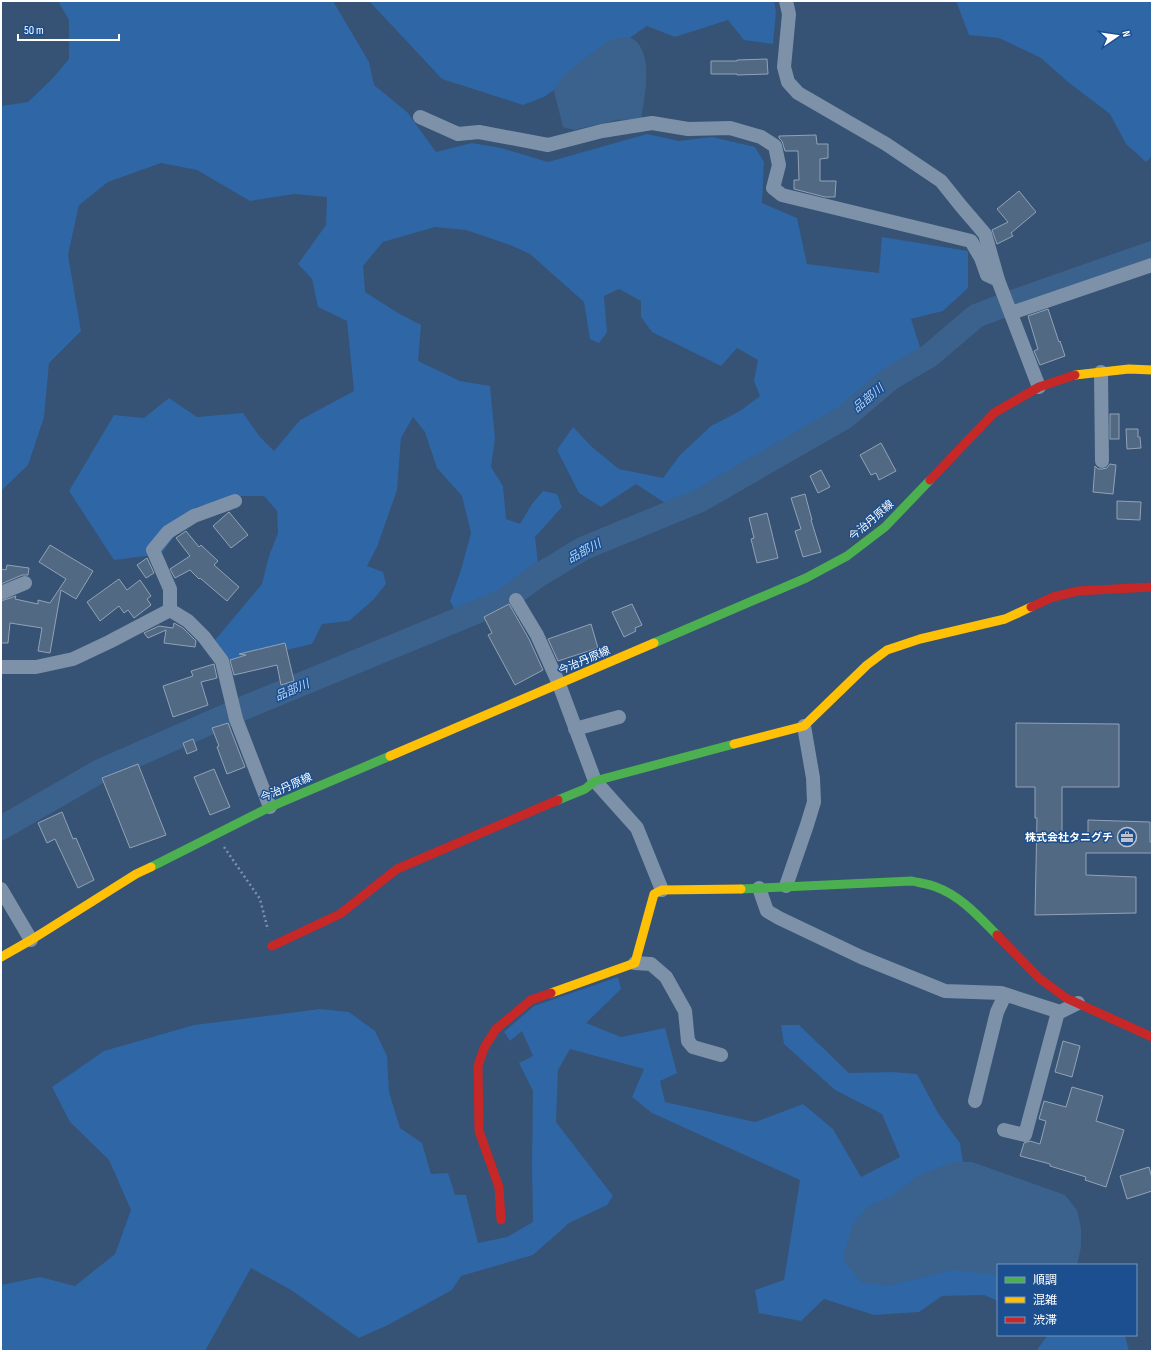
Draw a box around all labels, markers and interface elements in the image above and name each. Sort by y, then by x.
scale bar [18,16,119,42]
north arrow [1097,16,1137,56]
text: 50 m [24,23,44,38]
text: N [1119,30,1133,38]
water label: 品部川 [850,380,888,416]
street label: 今治丹原線 [846,497,896,543]
water label: 品部川 [565,535,605,567]
street label: 今治丹原線 [556,644,612,677]
water label: 品部川 [273,676,314,704]
street label: 今治丹原線 [258,770,314,805]
office icon: 株式会社タニグチ [1116,826,1138,848]
place label: 株式会社タニグチ [1025,831,1113,844]
legend [997,1264,1137,1336]
text: 順調 [1033,1273,1057,1288]
text: 混雑 [1033,1293,1057,1308]
text: 渋滞 [1033,1313,1057,1328]

